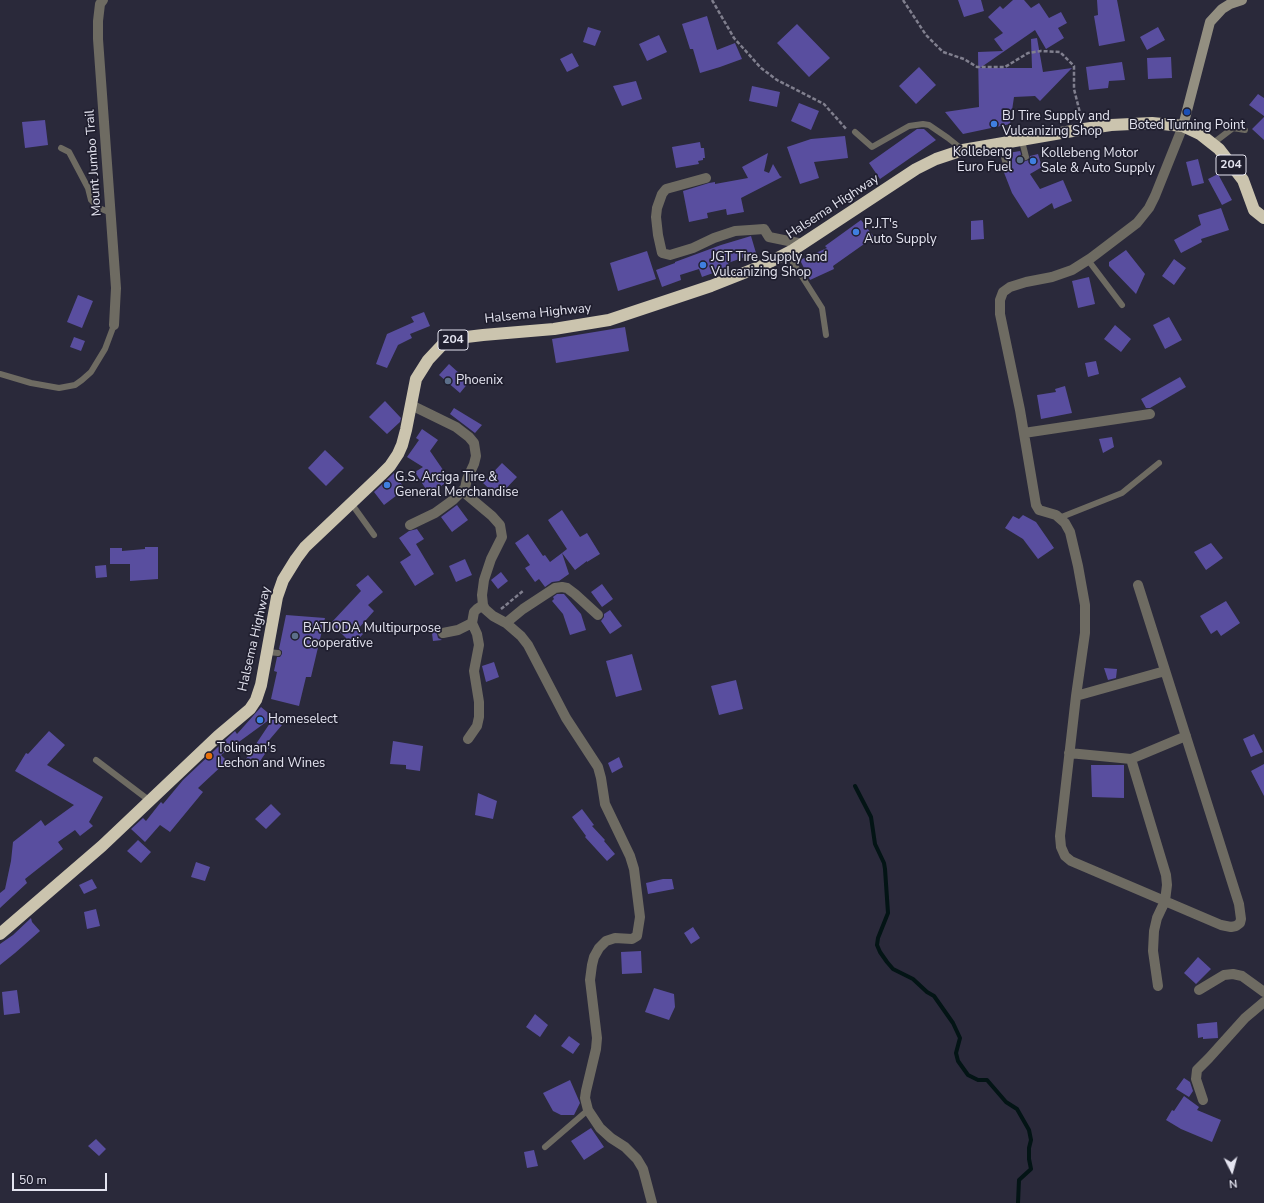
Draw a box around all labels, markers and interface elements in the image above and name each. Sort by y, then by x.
marker: Boted Turning Point [1182,107,1192,117]
street label: Mount Jumbo Trail [82,109,106,217]
place label: BJ Tire Supply and Vulcanizing Shop [1002,109,1110,140]
place label: Boted Turning Point [1129,118,1245,134]
marker: BJ Tire Supply and Vulcanizing Shop [989,119,999,129]
place label: Kollebeng Euro Fuel [953,145,1012,176]
place label: Kollebeng Motor Sale & Auto Supply [1041,146,1155,177]
marker: Kollebeng Euro Fuel [1015,155,1025,165]
road number: 204 [1216,155,1246,175]
marker: Kollebeng Motor Sale & Auto Supply [1028,156,1038,166]
street label: Halsema Highway [784,171,882,243]
place label: P.J.T's Auto Supply [864,217,937,248]
marker: P.J.T's Auto Supply [851,227,861,237]
place label: JGT Tire Supply and Vulcanizing Shop [711,250,827,281]
marker: JGT Tire Supply and Vulcanizing Shop [698,260,708,270]
street label: Halsema Highway [484,301,592,327]
road number: 204 [438,330,468,350]
place label: Phoenix [456,373,503,389]
marker: Phoenix [443,376,453,386]
place label: G.S. Arciga Tire & General Merchandise [395,470,518,501]
marker: G.S. Arciga Tire & General Merchandise [382,480,392,490]
street label: Halsema Highway [235,585,275,693]
place label: BATJODA Multipurpose Cooperative [303,621,441,652]
marker: BATJODA Multipurpose Cooperative [290,631,300,641]
place label: Homeselect [268,712,338,728]
marker: Homeselect [255,715,265,725]
place label: Tolingan's Lechon and Wines [217,741,325,772]
marker: Tolingan's Lechon and Wines [204,751,214,761]
north arrow [1212,1151,1252,1191]
scale bar [14,1165,109,1191]
text: 50 m [19,1172,47,1188]
text: N [1228,1176,1238,1191]

